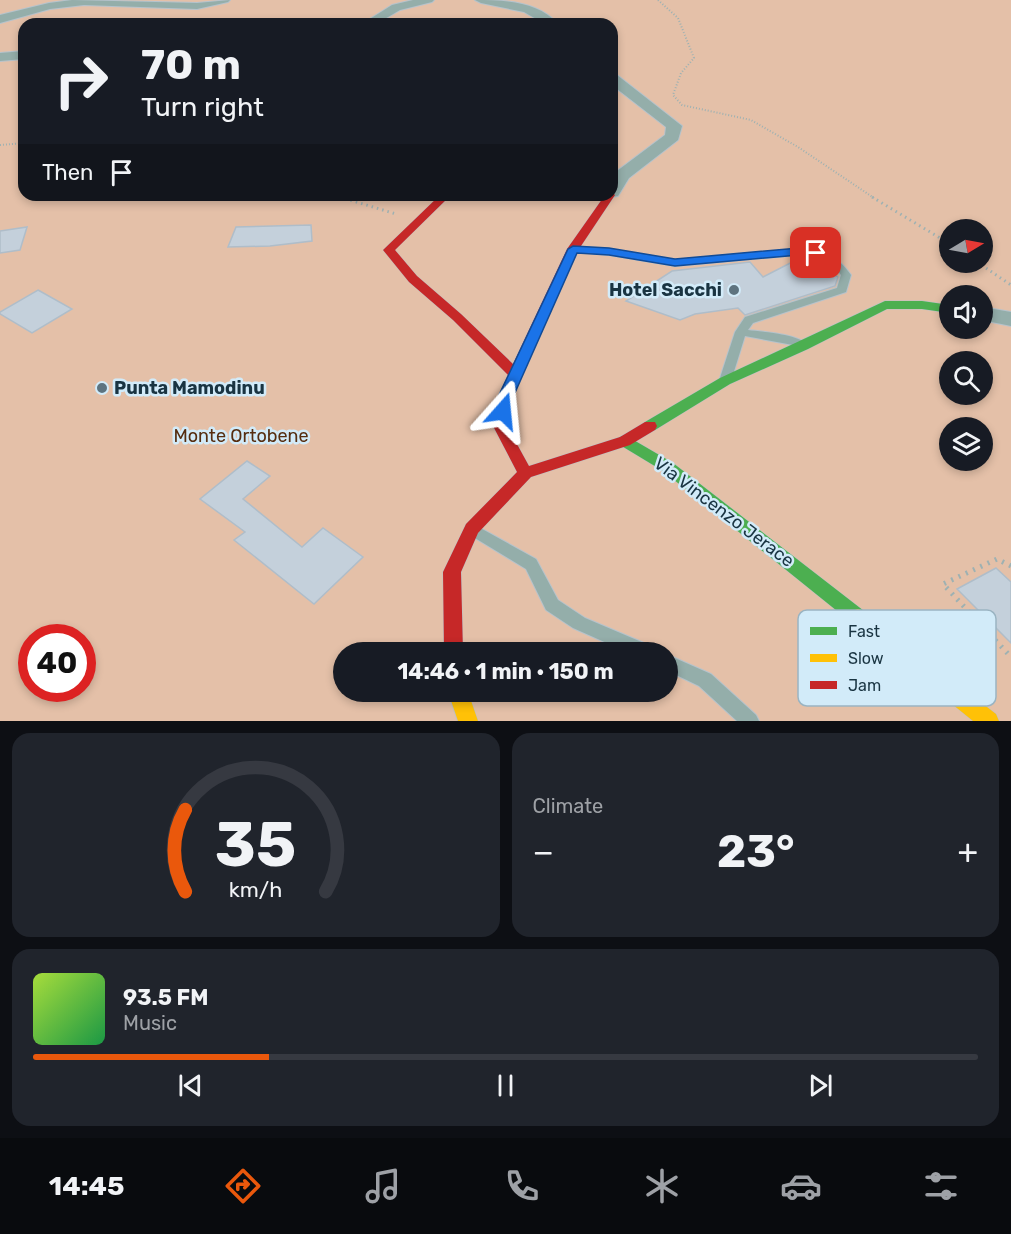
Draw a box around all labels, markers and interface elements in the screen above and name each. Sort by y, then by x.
text: 70 m [141,40,241,90]
icon: right [42,42,120,120]
text: Turn right [141,91,264,123]
icon: arrive [105,156,138,189]
text: Then [42,159,93,186]
north arrow [939,219,993,273]
map controls [939,219,993,471]
pin [790,227,841,278]
icon: arrive [799,236,832,269]
place label: Hotel Sacchi [609,279,722,301]
marker: Hotel Sacchi [727,283,741,297]
button: sound [939,285,993,339]
button: search [939,351,993,405]
place label: Punta Mamodinu [114,377,265,399]
position arrow [471,379,535,443]
marker: Punta Mamodinu [95,381,109,395]
button: layers [939,417,993,471]
park label: Monte Ortobene [173,425,309,447]
street label: Via Vincenzo Jerace [650,452,798,572]
legend [798,610,996,706]
text: Fast [848,622,880,641]
speed limit sign: 40 [18,624,96,702]
text: Slow [848,649,884,668]
text: 14:46 · 1 min · 150 m [397,658,614,685]
text: Jam [848,676,881,695]
text: Climate [533,794,603,818]
text: 35 [215,808,296,882]
text: 23° [717,825,794,878]
text: − [533,832,554,871]
text: + [957,832,978,871]
text: km/h [229,877,283,902]
text: 93.5 FM [123,984,208,1011]
text: Music [123,1011,177,1035]
icon: previous [174,1069,207,1102]
icon: pause [489,1069,522,1102]
icon: next [804,1069,837,1102]
icon: directions [222,1165,264,1207]
icon: music [362,1165,404,1207]
icon: phone [501,1165,543,1207]
icon: climate [641,1165,683,1207]
icon: car [780,1165,822,1207]
icon: filters [920,1165,962,1207]
text: 14:45 [49,1170,124,1202]

